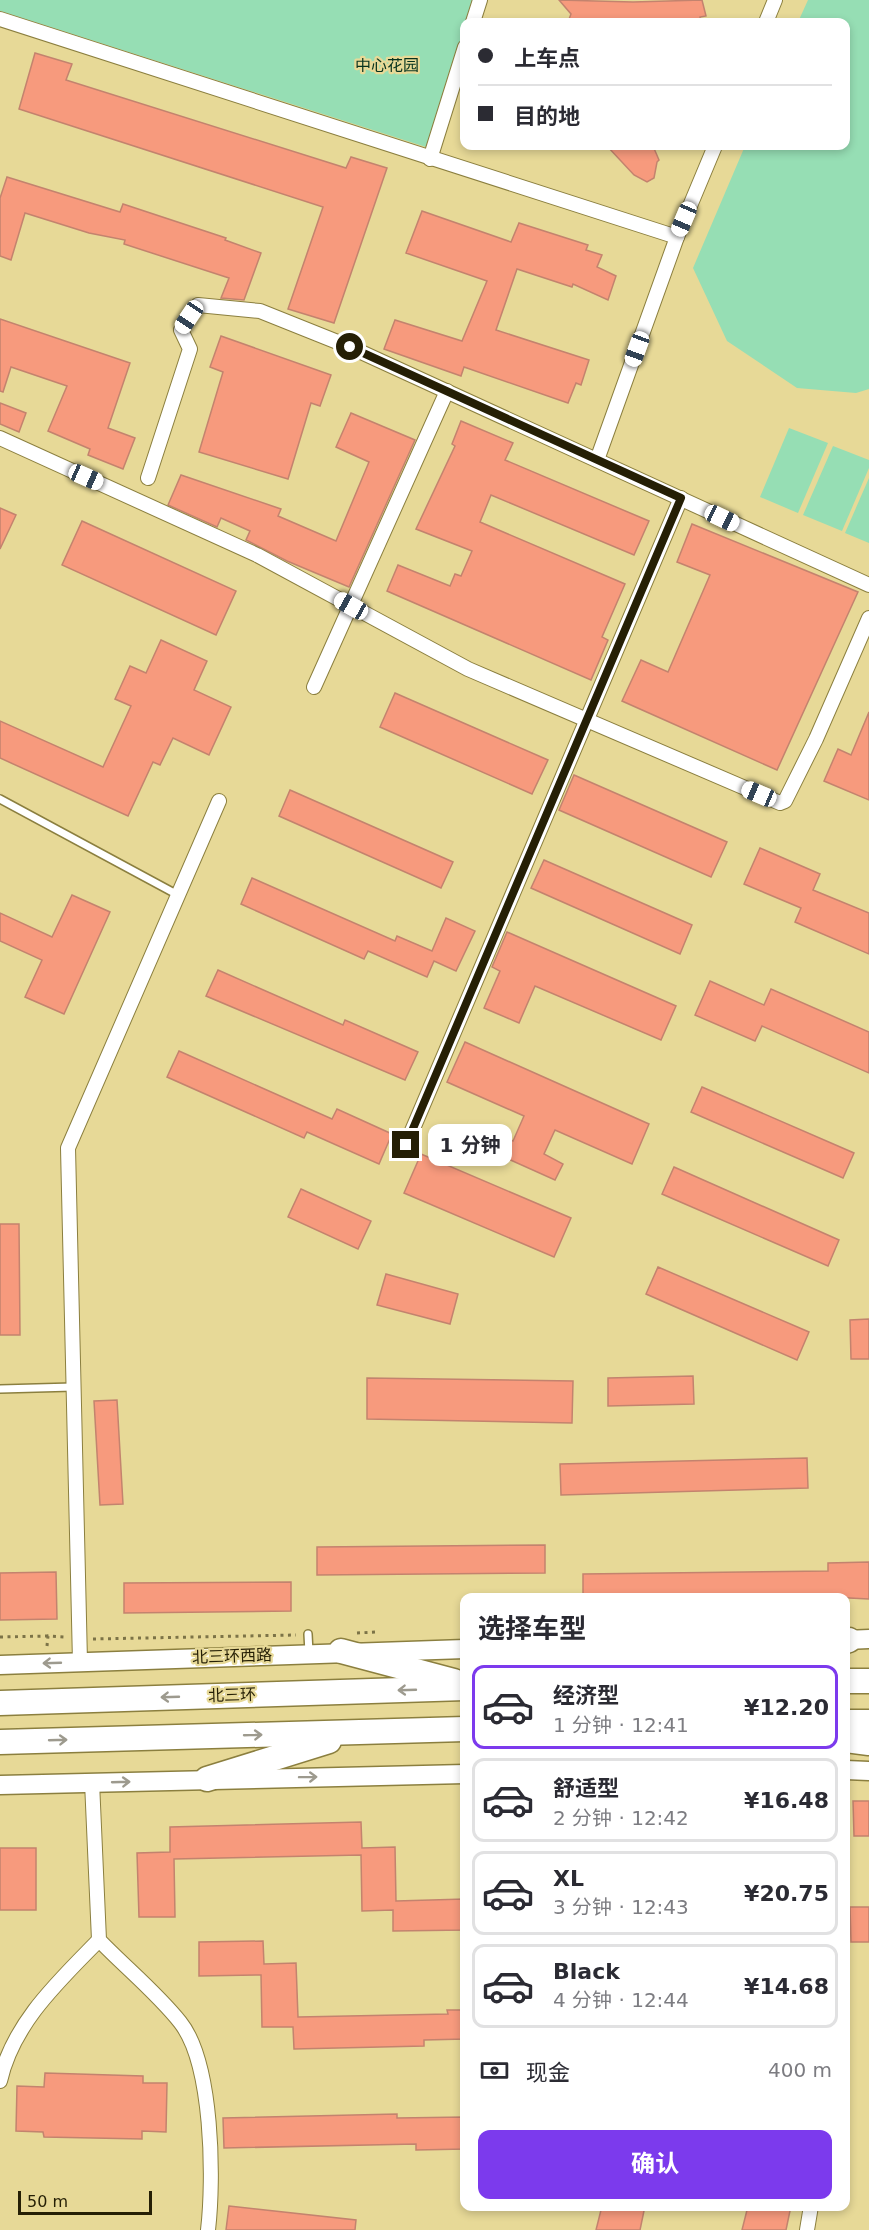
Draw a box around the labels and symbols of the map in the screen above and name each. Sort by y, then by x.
park label: 中心花园 [355,56,419,75]
car [669,199,699,239]
car [171,297,207,337]
car [622,329,652,369]
route start [336,333,363,360]
car [66,461,106,493]
car [702,502,742,534]
car [331,589,371,623]
car [739,779,779,809]
callout: 1 分钟 [427,1124,511,1166]
route end [392,1131,419,1158]
street label: 北三环西路 [192,1645,272,1667]
one-way arrow [42,1658,62,1669]
one-way arrow [397,1684,417,1696]
street label: 北三环 [208,1685,256,1705]
one-way arrow [160,1692,180,1703]
one-way arrow [243,1729,263,1741]
one-way arrow [48,1734,68,1746]
one-way arrow [297,1772,317,1783]
one-way arrow [111,1776,131,1787]
scale bar [18,2188,152,2216]

